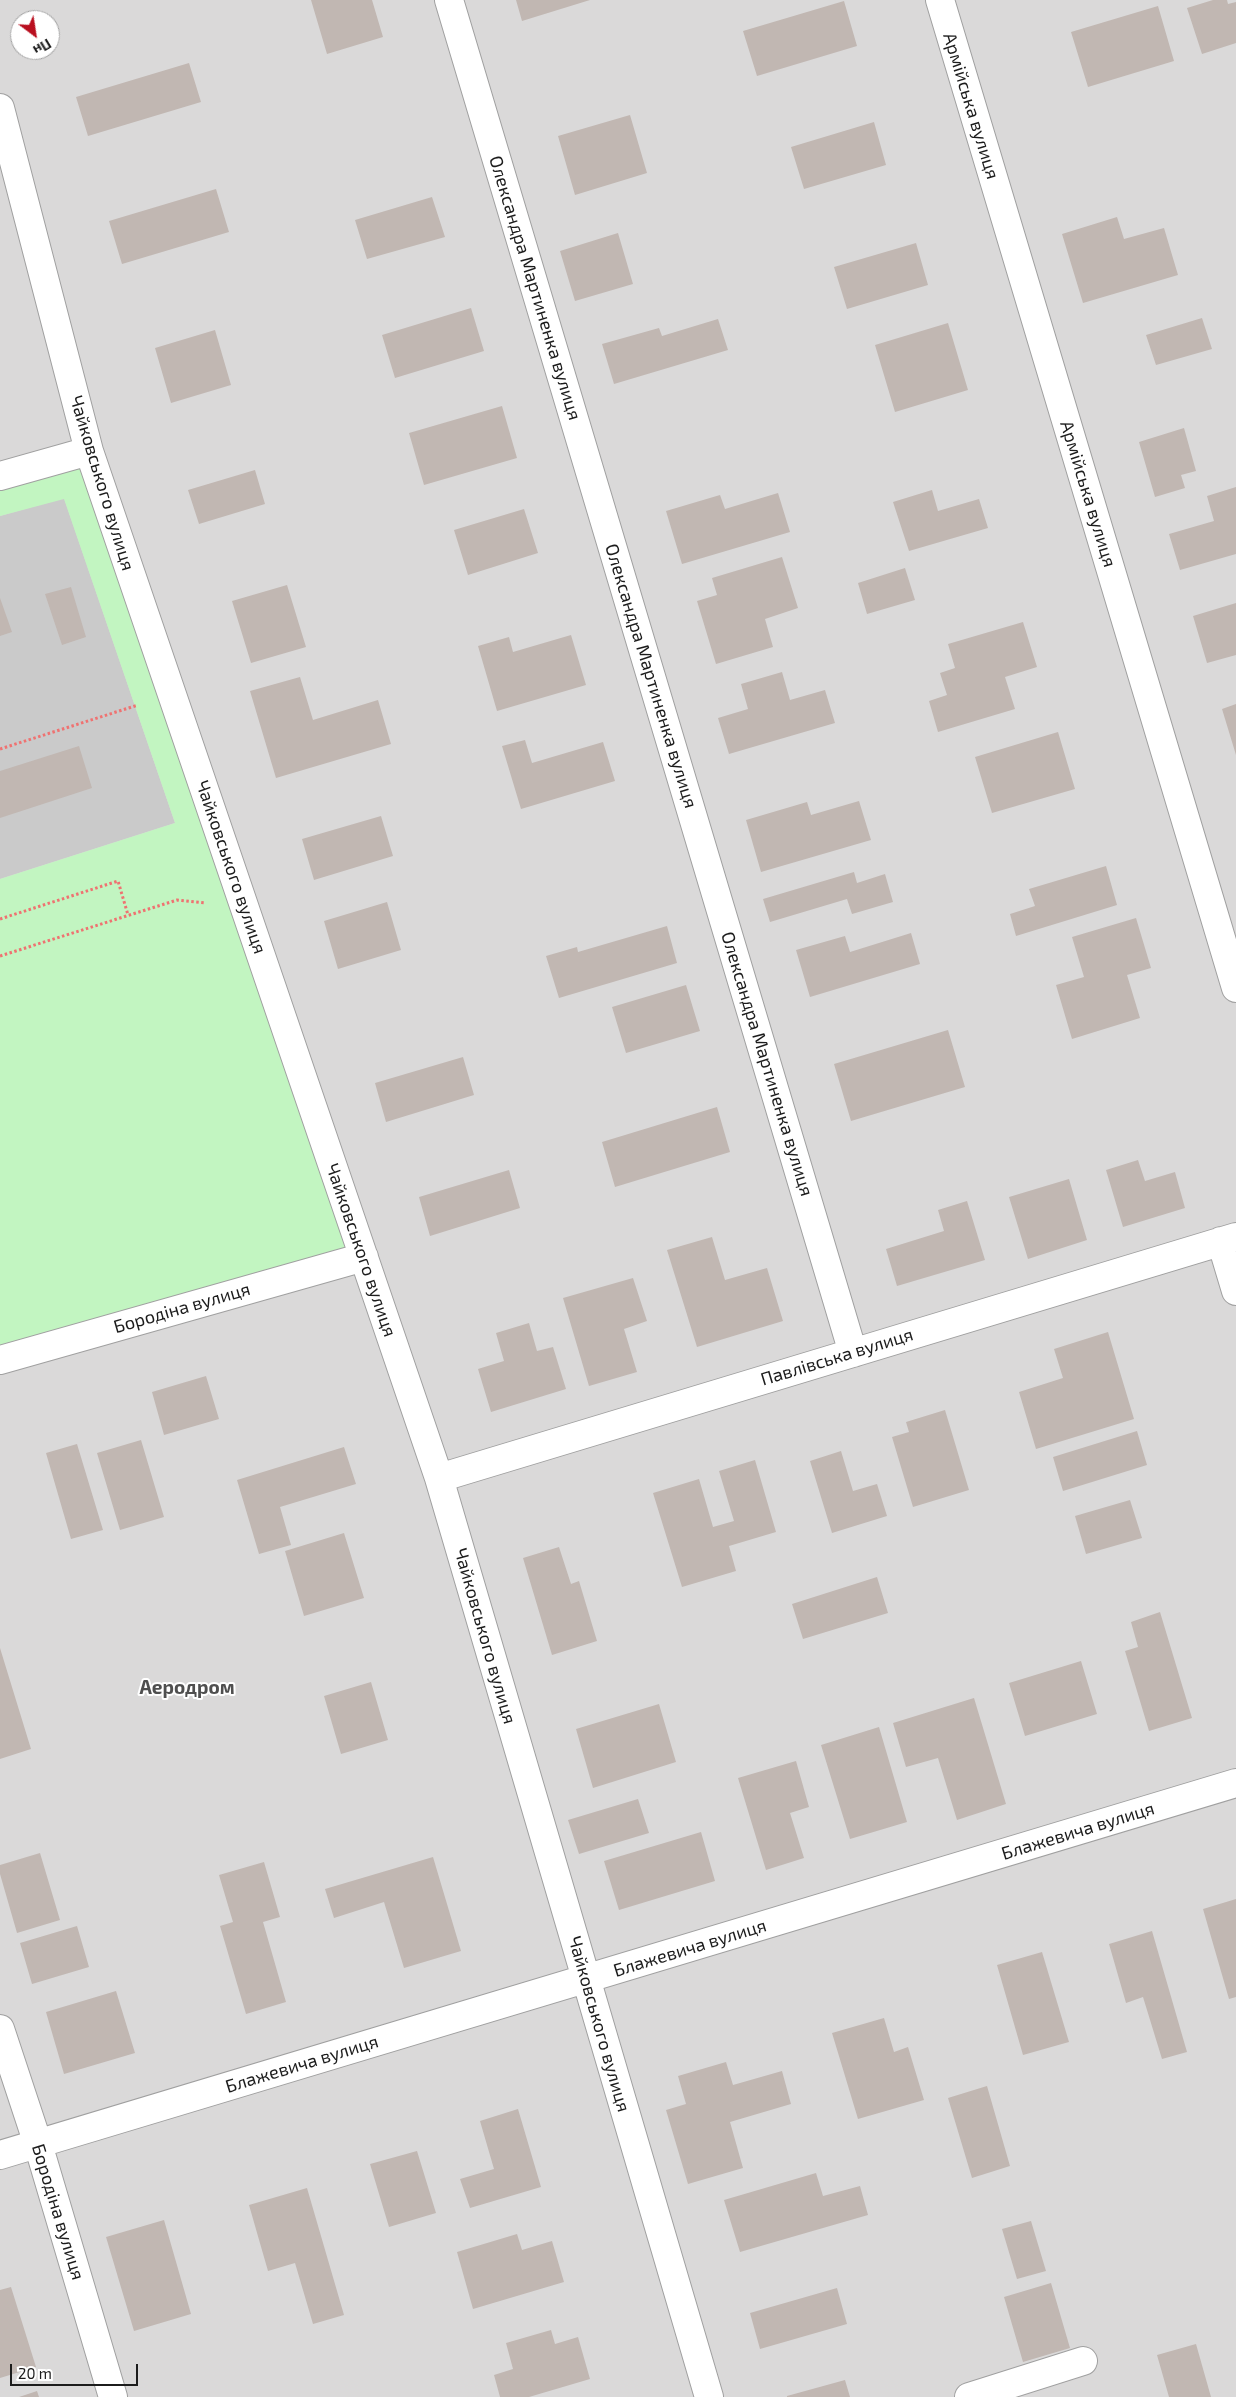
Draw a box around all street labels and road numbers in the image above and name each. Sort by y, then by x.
street label: Армійська вулиця [938,30,1004,182]
street label: Олександра Мартиненка вулиця [484,153,586,423]
street label: Чайковського вулиця [65,393,139,573]
street label: Армійська вулиця [1055,418,1121,570]
street label: Олександра Мартиненка вулиця [600,541,702,811]
street label: Чайковського вулиця [191,777,271,957]
street label: Олександра Мартиненка вулиця [716,929,818,1199]
street label: Чайковського вулиця [321,1160,401,1340]
street label: Бородіна вулиця [111,1278,253,1338]
street label: Павлівська вулиця [758,1324,916,1390]
street label: Чайковського вулиця [450,1546,520,1726]
street label: Блажевича вулиця [999,1797,1157,1865]
street label: Блажевича вулиця [611,1914,769,1982]
street label: Чайковського вулиця [564,1934,634,2114]
street label: Блажевича вулиця [223,2030,381,2098]
street label: Бородіна вулиця [27,2141,89,2283]

